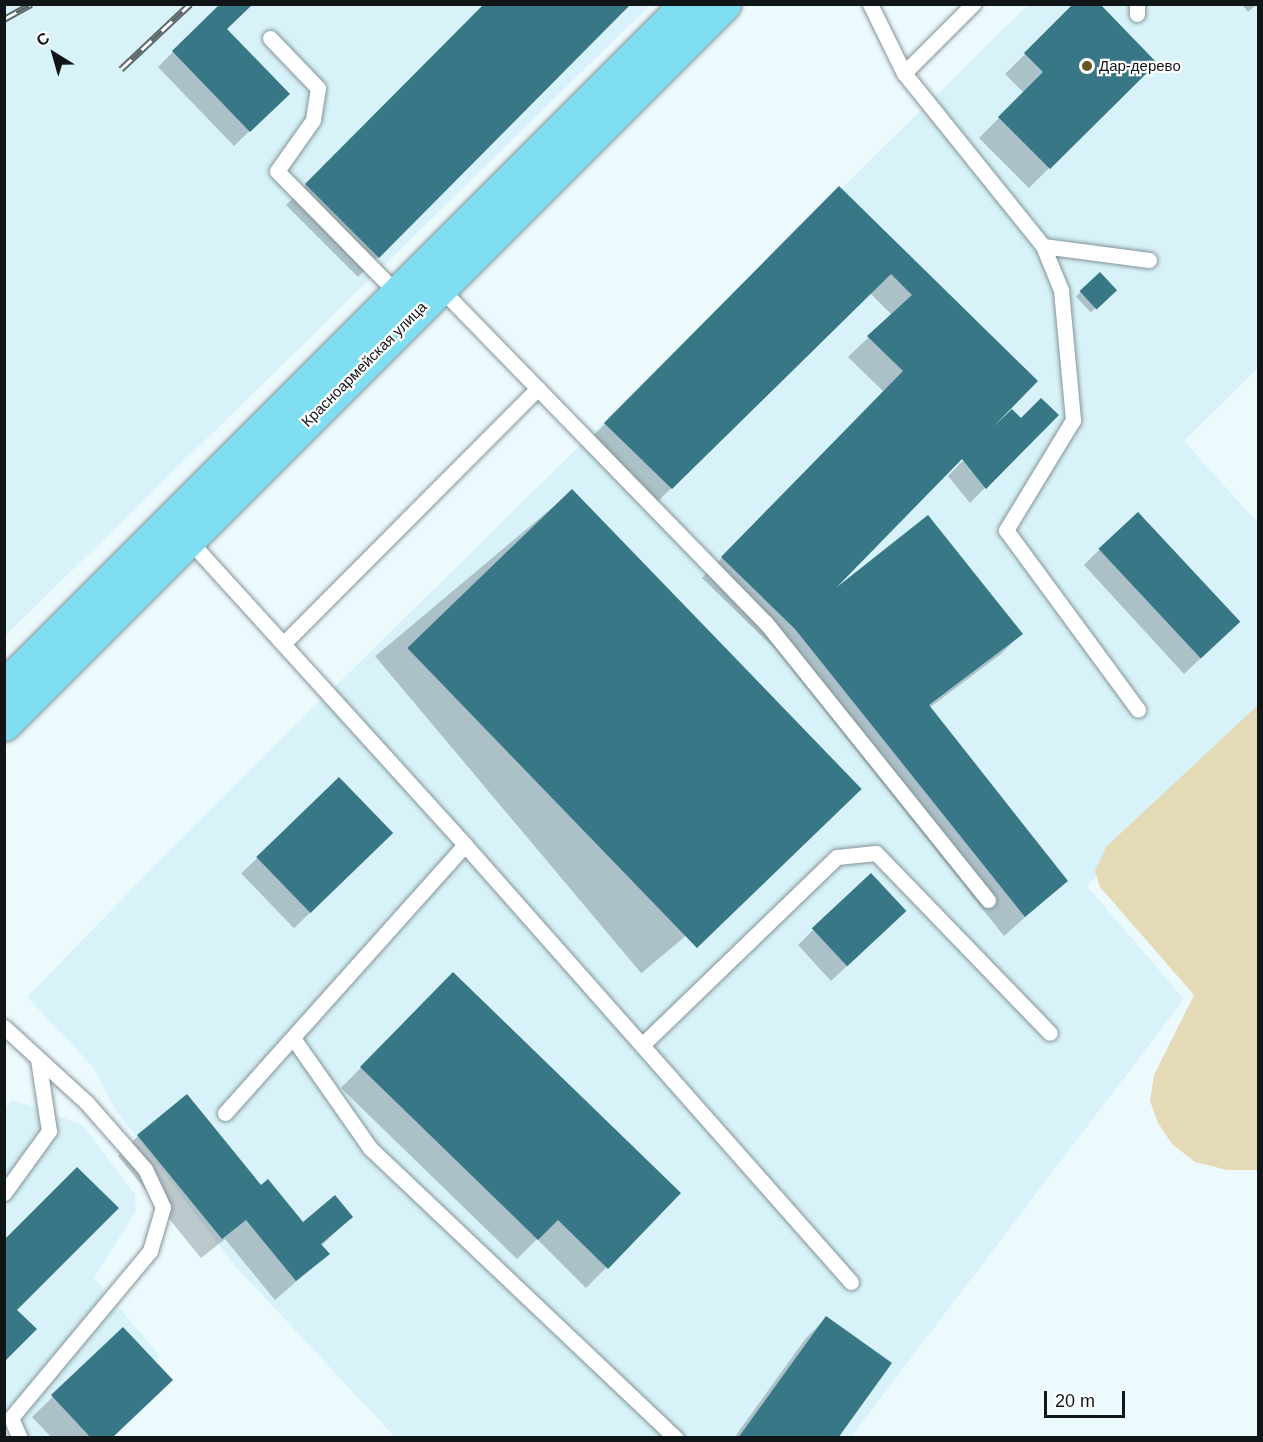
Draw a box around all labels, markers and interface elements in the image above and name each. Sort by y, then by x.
north arrow [24,24,84,84]
text: С [33,29,53,49]
place label: Дар-дерево [1099,57,1181,75]
marker: Дар-дерево [1080,59,1094,73]
street label: Красноармейская улица [298,298,430,430]
scale bar [1047,1379,1128,1417]
text: 20 m [1055,1391,1095,1411]

